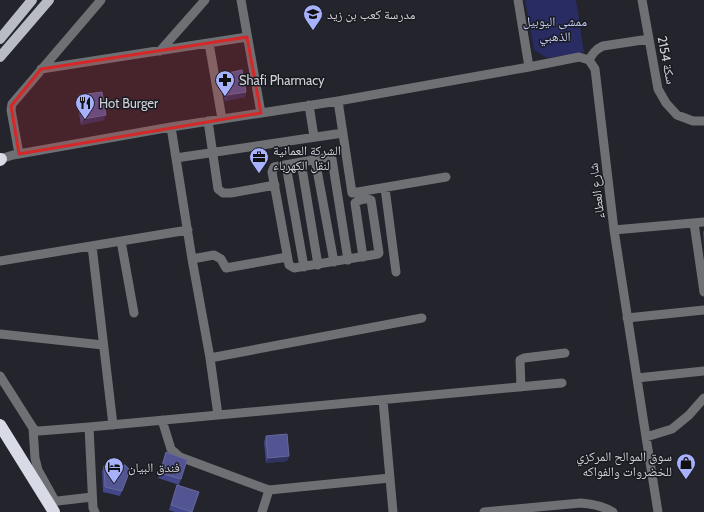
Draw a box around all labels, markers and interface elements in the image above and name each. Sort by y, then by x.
school or university icon: مدرسة كعب بن زيد [302,3,324,31]
place label: مدرسة كعب بن زيد [327,6,416,23]
park label: ممشى اليوبيل الذهبي [523,13,587,47]
street label: سكة 2154 [654,34,680,86]
pharmacy icon: Shafi Pharmacy [214,69,236,97]
place label: Shafi Pharmacy [239,72,325,88]
restaurant icon: Hot Burger [74,92,96,120]
place label: Hot Burger [99,95,159,111]
place label: الشرکة العمانیة لنقل الکهرباء [273,142,341,174]
office icon: الشرکة العمانیة لنقل الکهرباء [248,146,270,174]
street label: شارع العطاء [585,162,609,220]
place label: سوق الموالح المركزي للخضروات والفواكه [576,448,672,480]
shop icon: سوق الموالح المركزي للخضروات والفواكه [675,452,697,480]
hotel icon: فندق البيان [103,456,125,484]
place label: فندق البيان [128,459,180,476]

